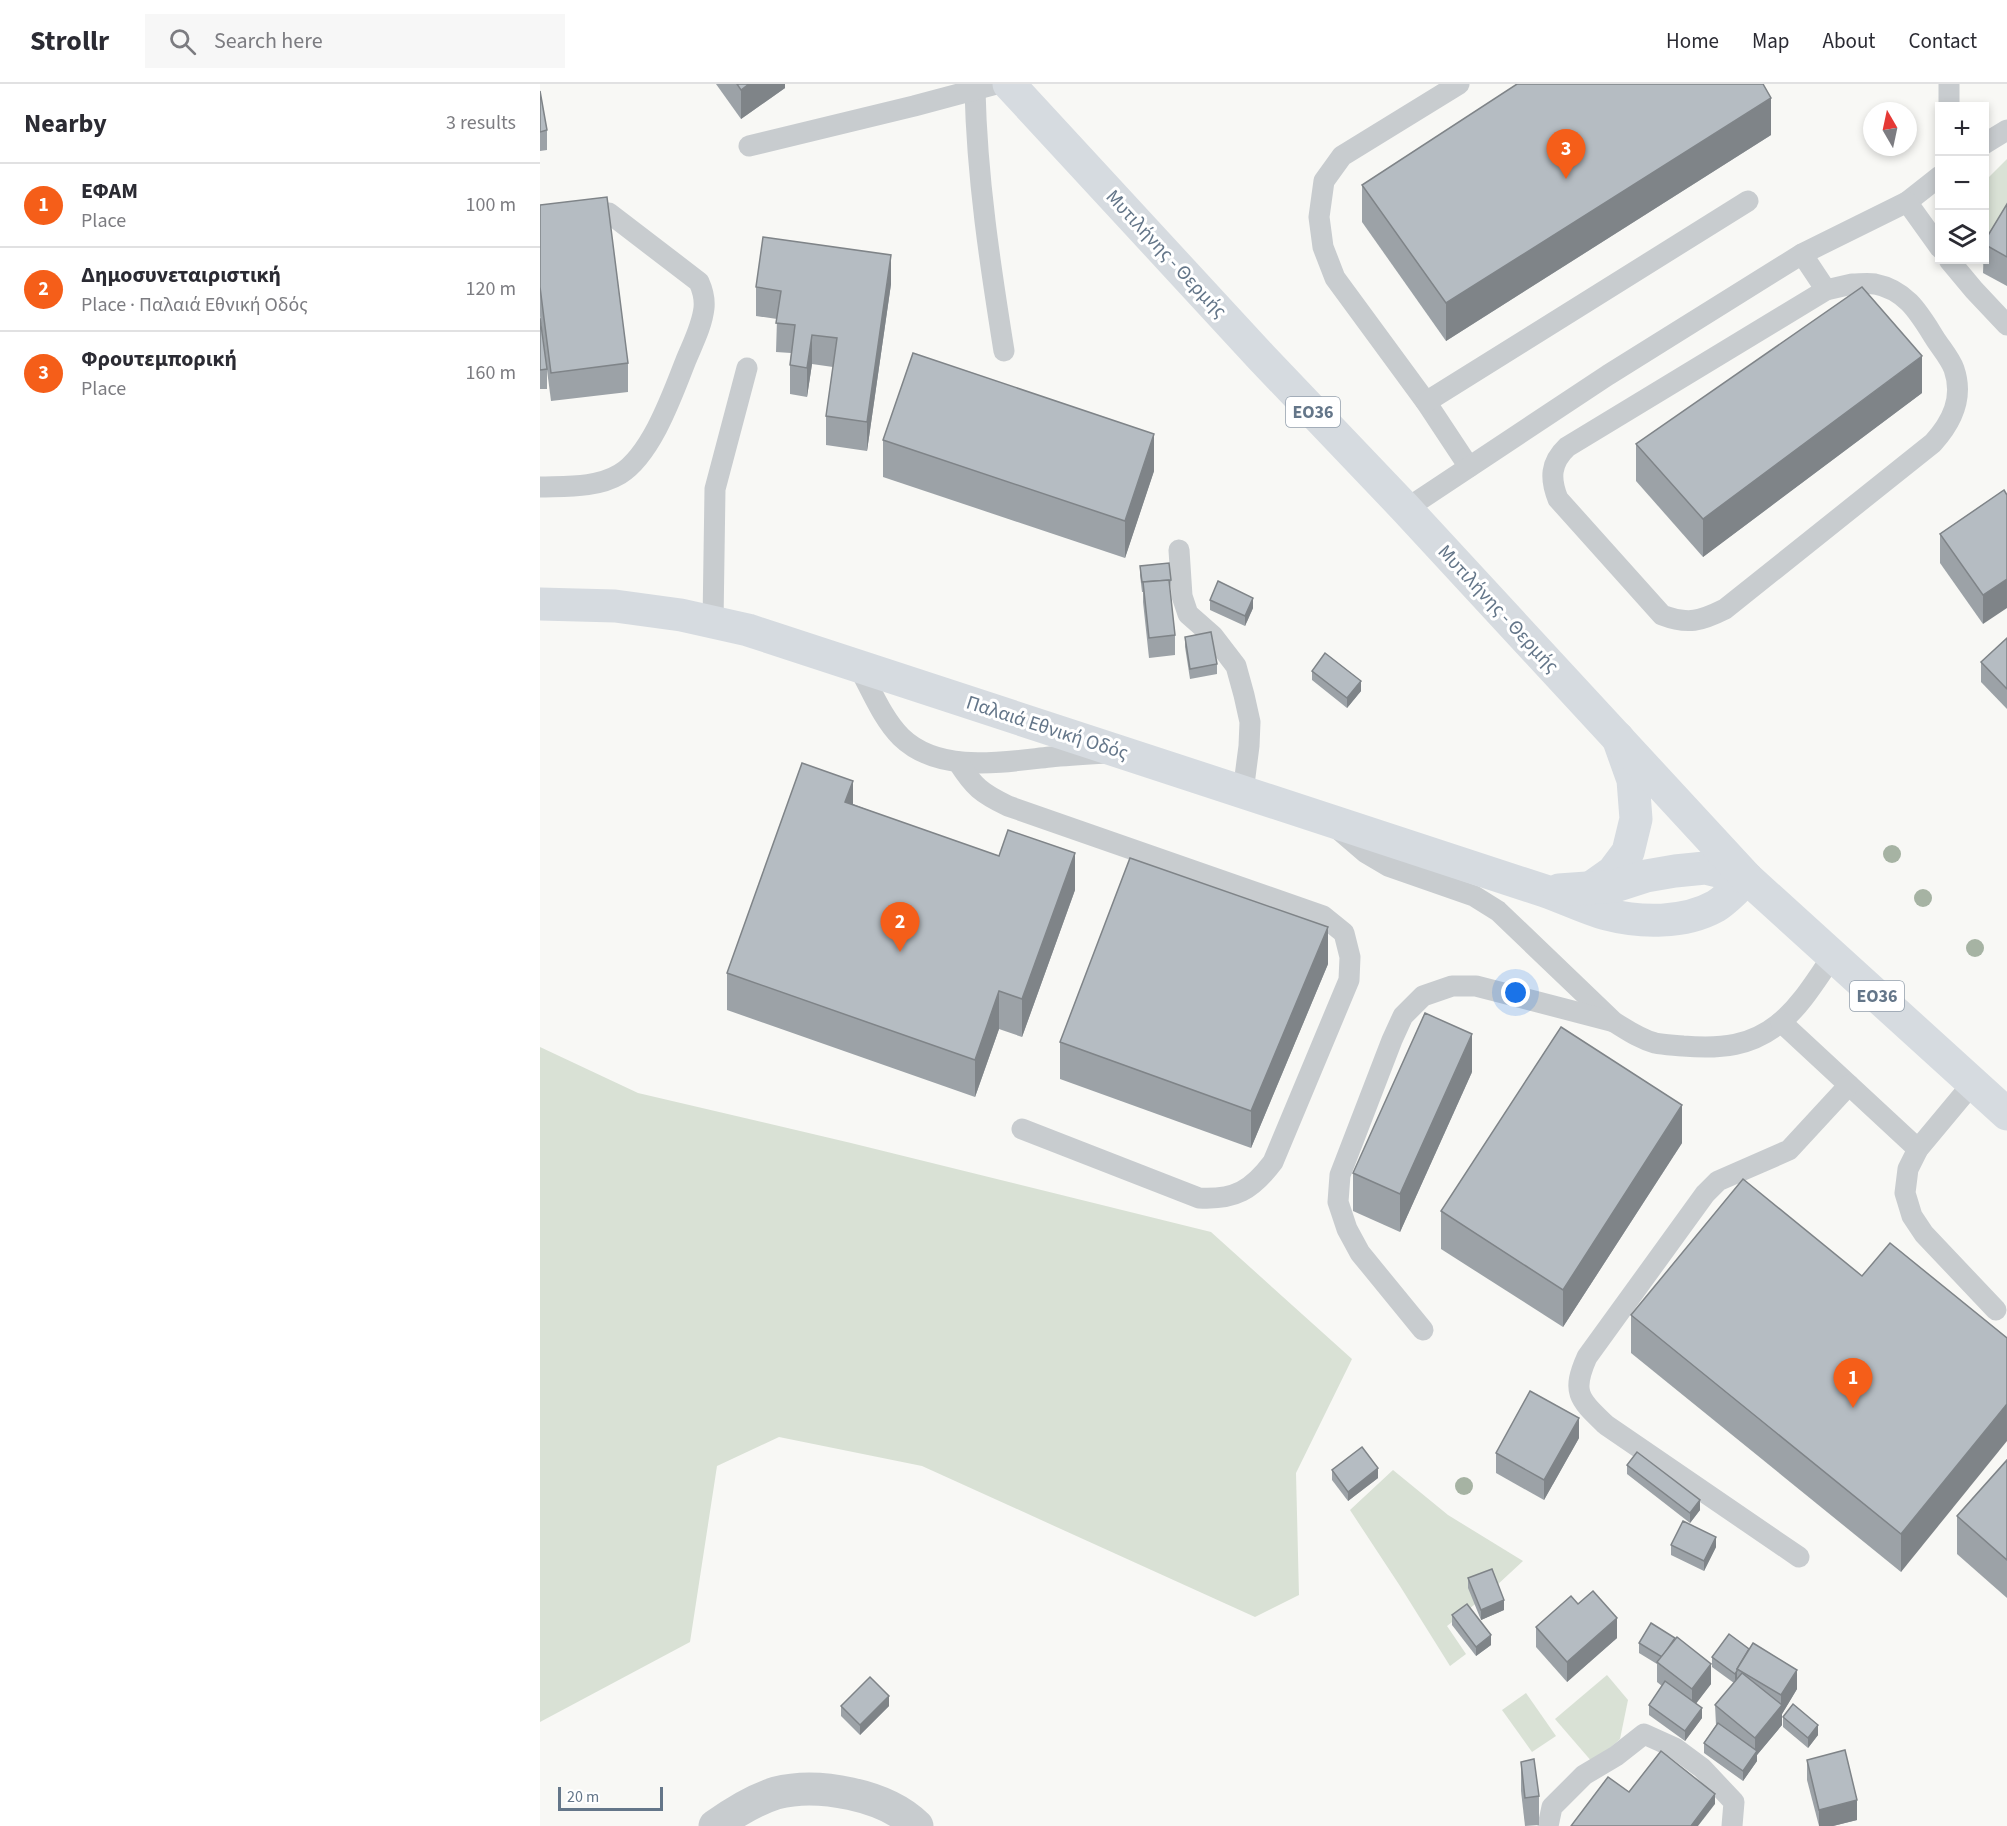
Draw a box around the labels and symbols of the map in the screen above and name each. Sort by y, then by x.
north arrow [1863,102,1917,156]
pin: 3 [1546,130,1586,179]
street label: Μυτιλήνης - Θερμής [1099,184,1233,325]
road number: ΕΟ36 [1286,397,1340,427]
street label: Μυτιλήνης - Θερμής [1431,539,1565,680]
street label: Παλαιά Εθνική Οδός [962,689,1132,767]
pin: 2 [880,902,920,952]
your location [1501,978,1530,1007]
road number: ΕΟ36 [1850,981,1904,1011]
pin: 1 [1834,1358,1872,1408]
scale bar [558,1784,663,1812]

